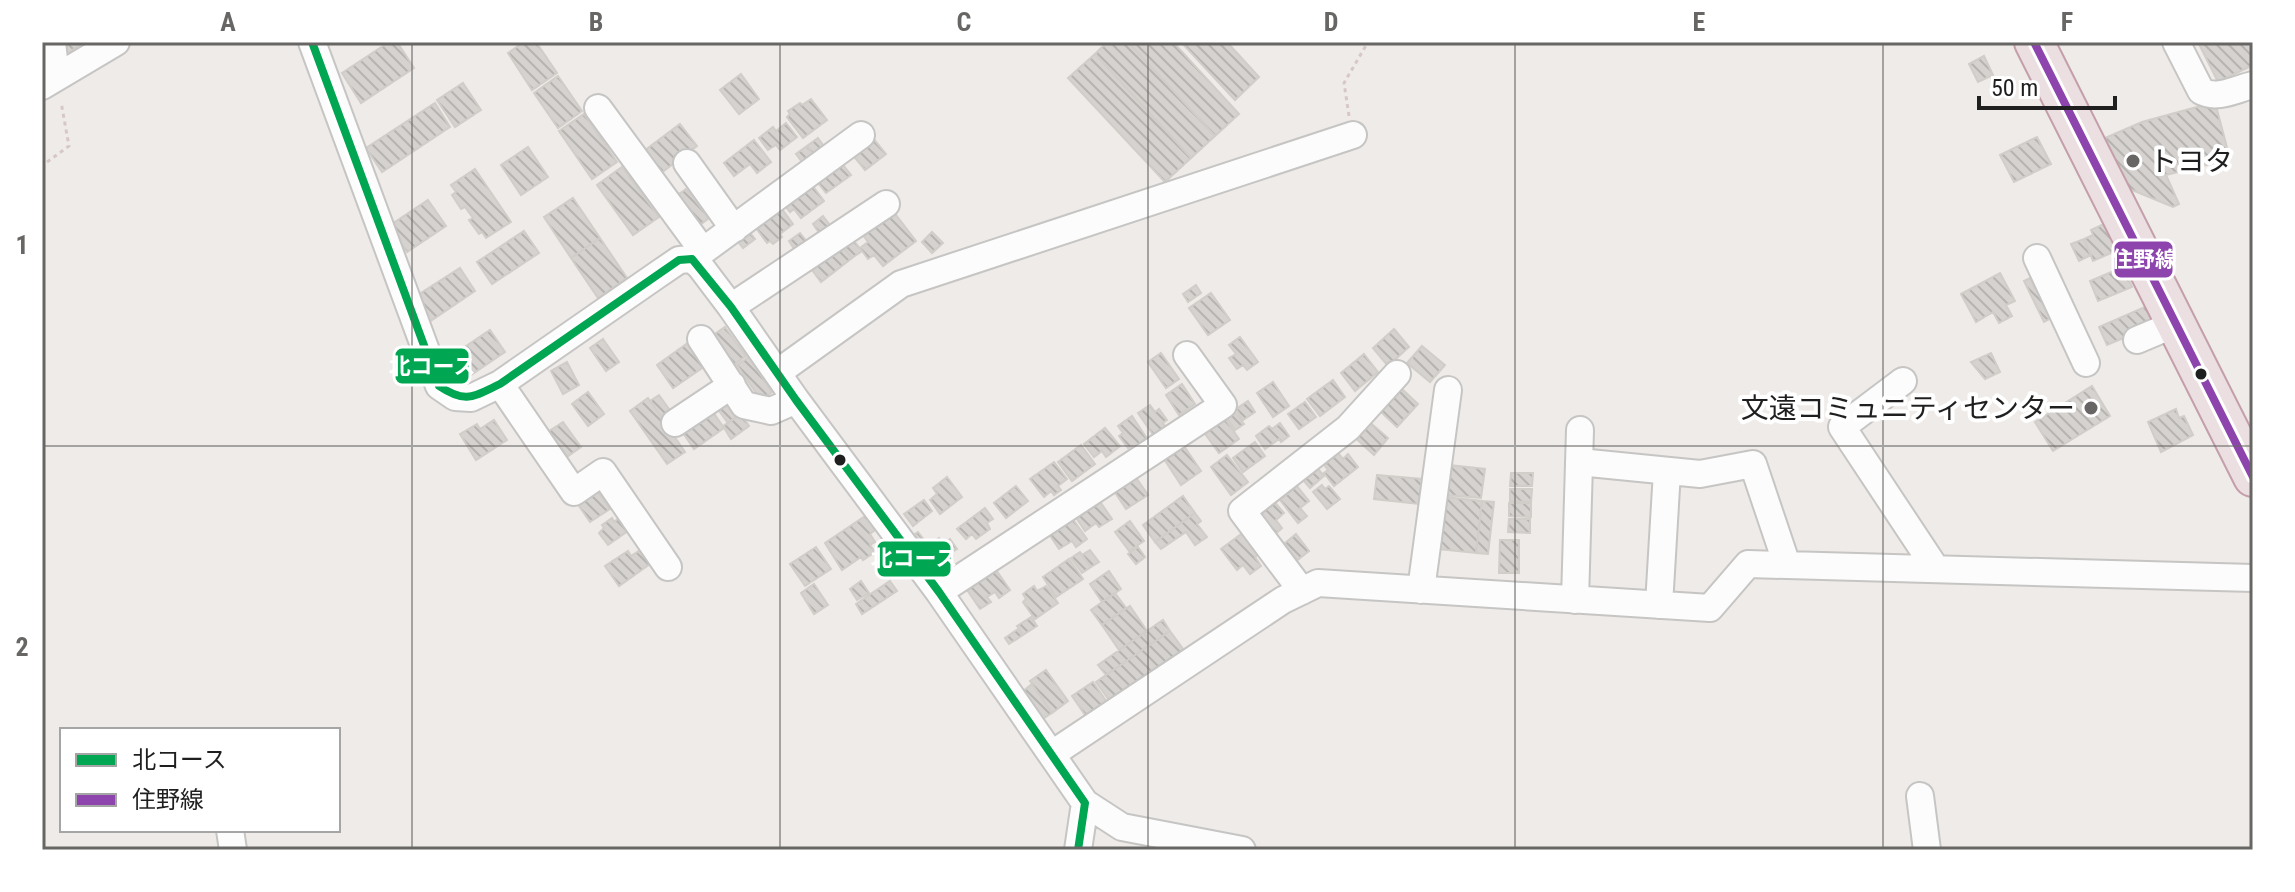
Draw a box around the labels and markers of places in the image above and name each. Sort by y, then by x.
place label: トヨタ [2149,145,2233,178]
marker: トヨタ [2124,152,2142,170]
unlabelled marker [2193,366,2209,382]
place label: 文遠コミュニティセンター [1741,392,2075,425]
marker: 文遠コミュニティセンター [2082,399,2100,417]
unlabelled marker [832,452,848,468]

